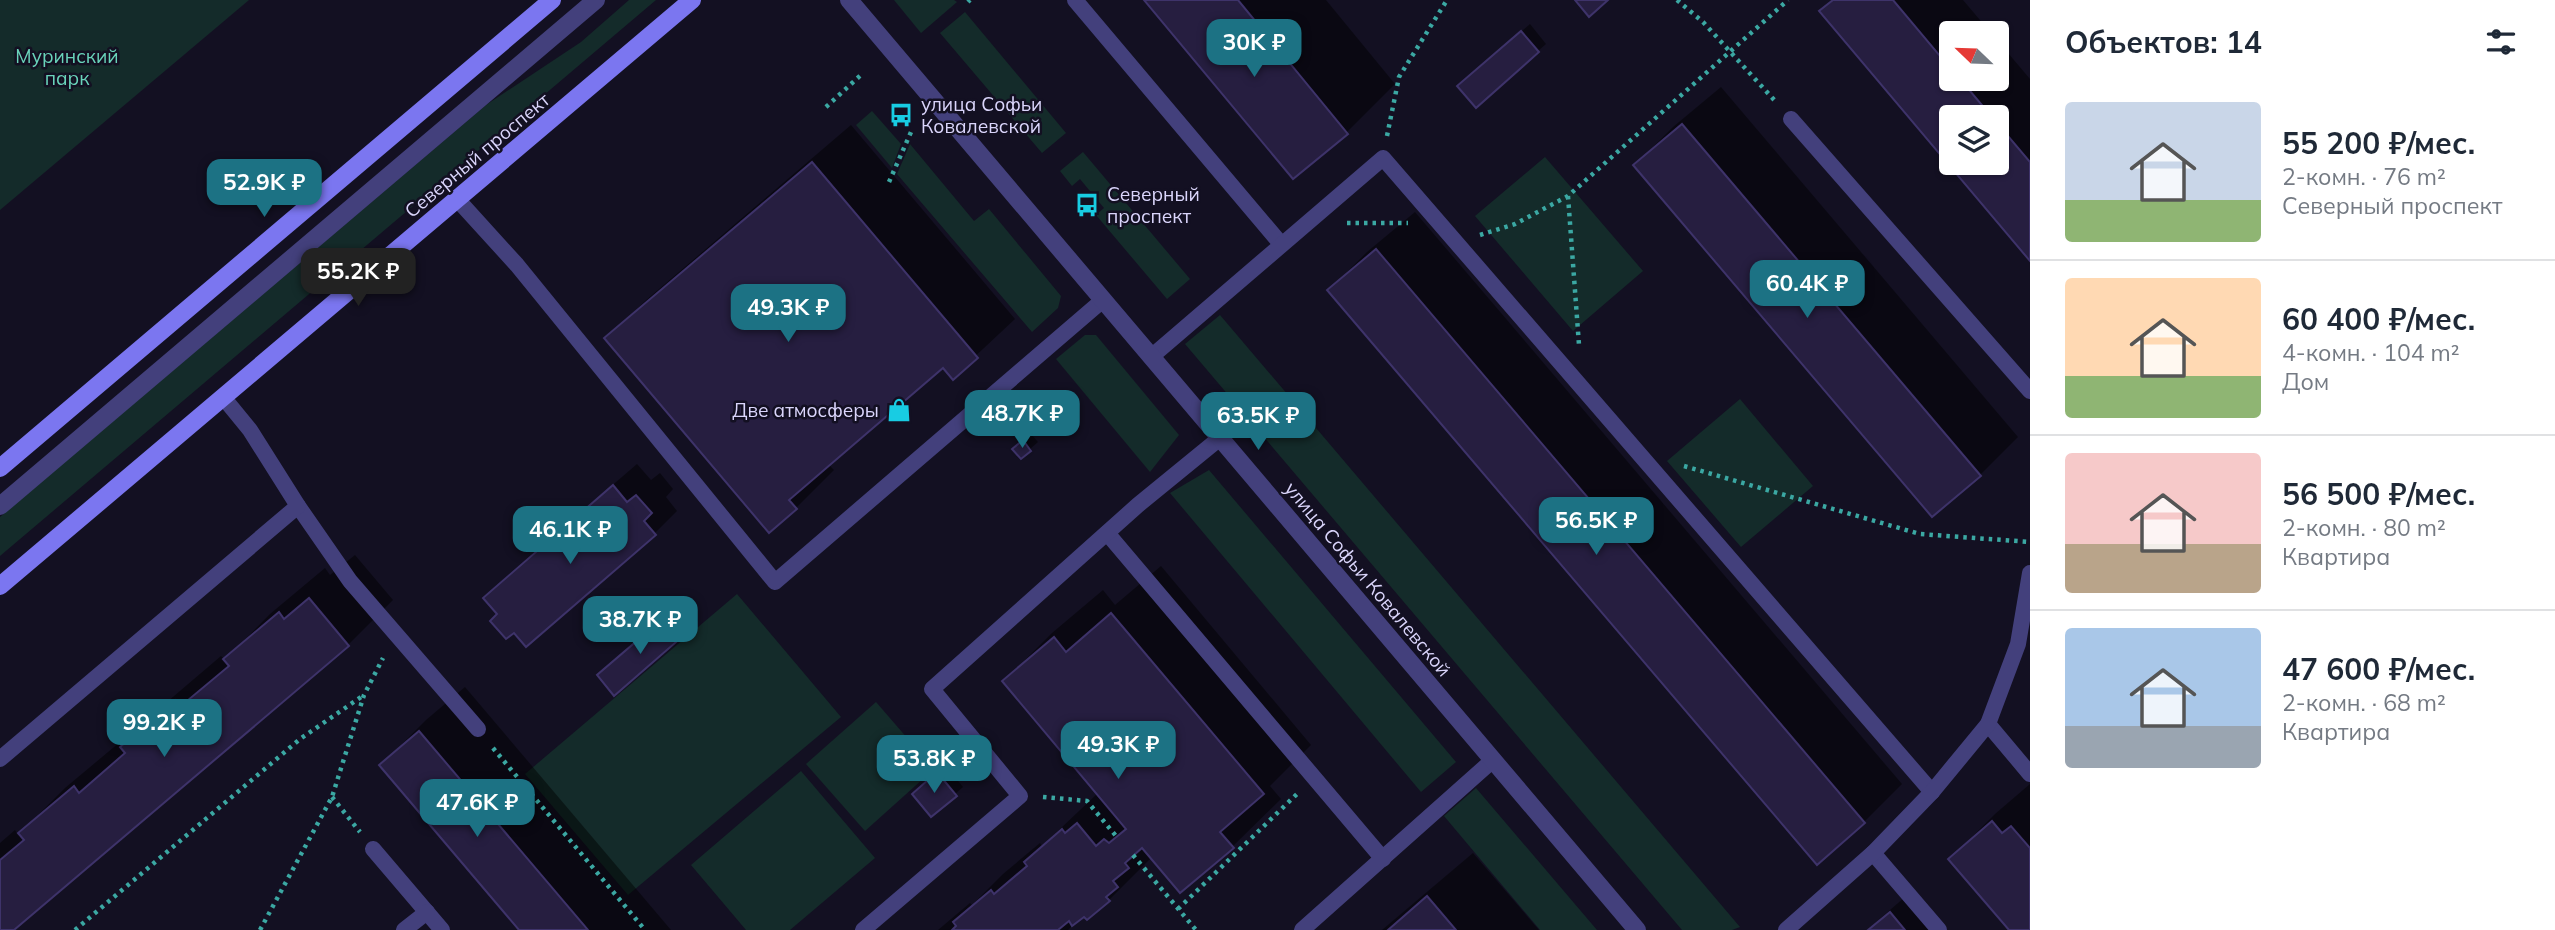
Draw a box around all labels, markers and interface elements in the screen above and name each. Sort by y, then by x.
pin: 30K ₽ [1205,20,1303,79]
north arrow [1939,21,2009,91]
map controls [1939,21,2009,175]
text: Объектов: 14 [2065,23,2262,61]
icon: filters [2482,23,2520,61]
text: 30K ₽ [1222,27,1286,56]
park label: Муринский парк [15,44,119,90]
street label: Северный проспект [400,87,555,223]
place label: улица Софьи Ковалевской [921,92,1042,138]
bus stop icon: улица Софьи Ковалевской [887,101,915,129]
button: layers [1939,105,2009,175]
text: 55 200 ₽/мес. [2282,124,2475,162]
icon: home [2121,130,2205,214]
pin: 52.9K ₽ [199,160,329,219]
text: 2-комн. · 76 m² [2282,162,2446,191]
text: 52.9K ₽ [223,167,305,196]
place label: Северный проспект [1107,182,1200,228]
bus stop icon: Северный проспект [1073,191,1101,219]
text: Северный проспект [2282,191,2502,220]
pin: 55.2K ₽ [293,248,423,308]
text: 55.2K ₽ [317,256,399,285]
pin: 60.4K ₽ [1742,260,1872,320]
text: 60.4K ₽ [1766,268,1848,297]
pin: 49.3K ₽ [723,284,853,344]
text: 49.3K ₽ [747,292,829,321]
text: 60 400 ₽/мес. [2282,300,2475,338]
icon: home [2121,306,2205,390]
text: 4-комн. · 104 m² [2282,338,2460,367]
text: Дом [2282,367,2329,396]
pin: 48.7K ₽ [957,391,1087,450]
pin: 63.5K ₽ [1193,392,1323,452]
shop icon: Две атмосферы [885,396,913,424]
place label: Две атмосферы [732,398,879,422]
text: 48.7K ₽ [981,398,1063,427]
text: 63.5K ₽ [1217,400,1299,429]
text: 56 500 ₽/мес. [2282,475,2475,513]
street label: улица Софьи Ковалевской [1280,477,1456,681]
icon: home [2121,481,2205,565]
pin: 56.5K ₽ [1531,498,1661,557]
text: 56.5K ₽ [1555,505,1637,534]
pin: 46.1K ₽ [505,506,635,566]
text: 2-комн. · 80 m² [2282,513,2446,542]
text: 46.1K ₽ [529,514,611,543]
text: Квартира [2282,542,2390,571]
pin: 38.7K ₽ [575,596,705,656]
text: 38.7K ₽ [599,604,681,633]
text: 47 600 ₽/мес. [2282,650,2475,688]
icon: home [2121,656,2205,740]
text: 2-комн. · 68 m² [2282,688,2446,717]
pin: 99.2K ₽ [99,700,229,759]
text: 99.2K ₽ [123,707,205,736]
text: Квартира [2282,717,2390,746]
pin: 49.3K ₽ [1053,722,1183,781]
text: 49.3K ₽ [1077,729,1159,758]
pin: 53.8K ₽ [869,736,999,795]
text: 53.8K ₽ [893,743,975,772]
pin: 47.6K ₽ [412,780,542,839]
text: 47.6K ₽ [436,787,518,816]

